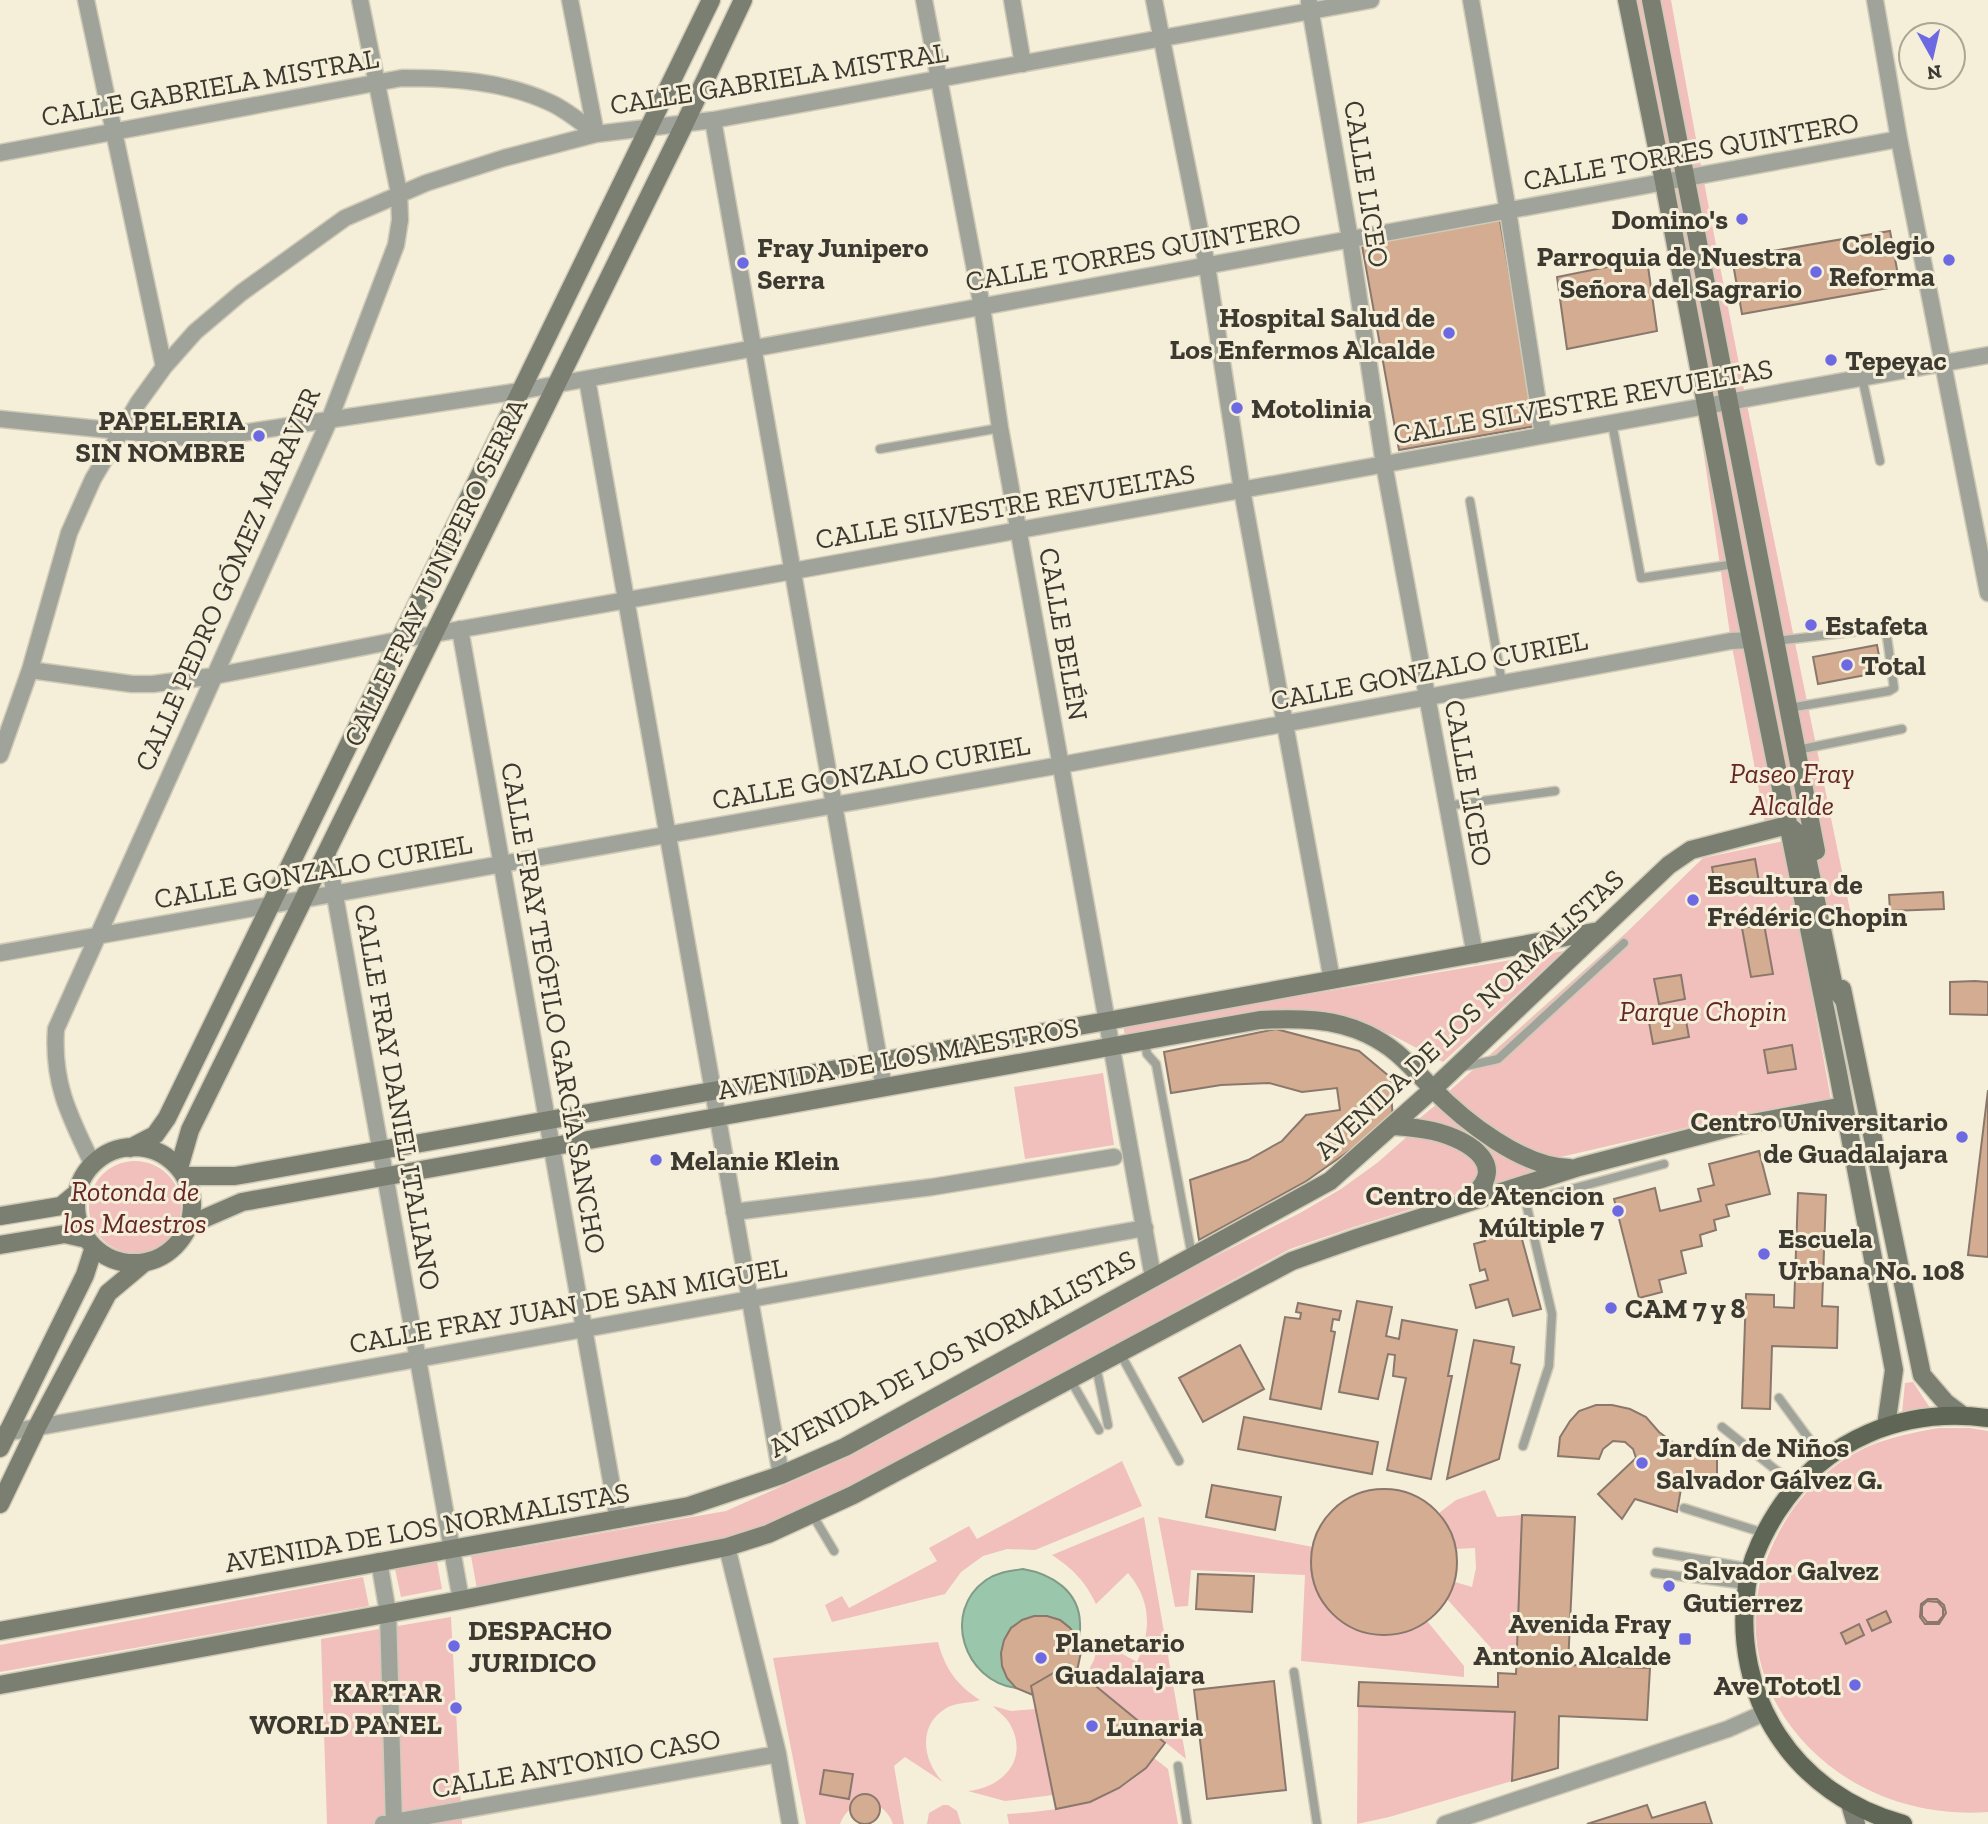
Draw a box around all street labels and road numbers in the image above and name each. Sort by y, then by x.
street label: CALLE GABRIELA MISTRAL [608,35,951,122]
street label: CALLE GABRIELA MISTRAL [39,42,381,133]
street label: CALLE LICEO [1337,98,1396,270]
street label: CALLE TORRES QUINTERO [1521,106,1861,197]
street label: CALLE TORRES QUINTERO [963,207,1303,298]
street label: CALLE SILVESTRE REVUELTAS [1391,352,1776,451]
street label: CALLE PEDRO GÓMEZ MARAVER [128,382,327,776]
street label: CALLE FRAY JUNÍPERO SERRA [337,392,535,752]
street label: CALLE SILVESTRE REVUELTAS [813,457,1198,556]
street label: CALLE BELÉN [1032,545,1095,723]
street label: CALLE GONZALO CURIEL [1268,624,1590,717]
street label: CALLE LICEO [1438,697,1499,869]
street label: CALLE GONZALO CURIEL [710,728,1033,817]
street label: CALLE FRAY TEÓFILO GARCÍA SANCHO [494,760,613,1256]
street label: CALLE GONZALO CURIEL [152,827,475,916]
street label: AVENIDA DE LOS NORMALISTAS [1308,862,1631,1167]
street label: CALLE FRAY DANIEL ITALIANO [347,901,448,1293]
street label: AVENIDA DE LOS MAESTROS [715,1010,1081,1107]
street label: AVENIDA DE LOS NORMALISTAS [763,1242,1141,1464]
street label: CALLE FRAY JUAN DE SAN MIGUEL [347,1251,789,1360]
street label: AVENIDA DE LOS NORMALISTAS [222,1476,632,1579]
street label: CALLE ANTONIO CASO [429,1722,723,1805]

